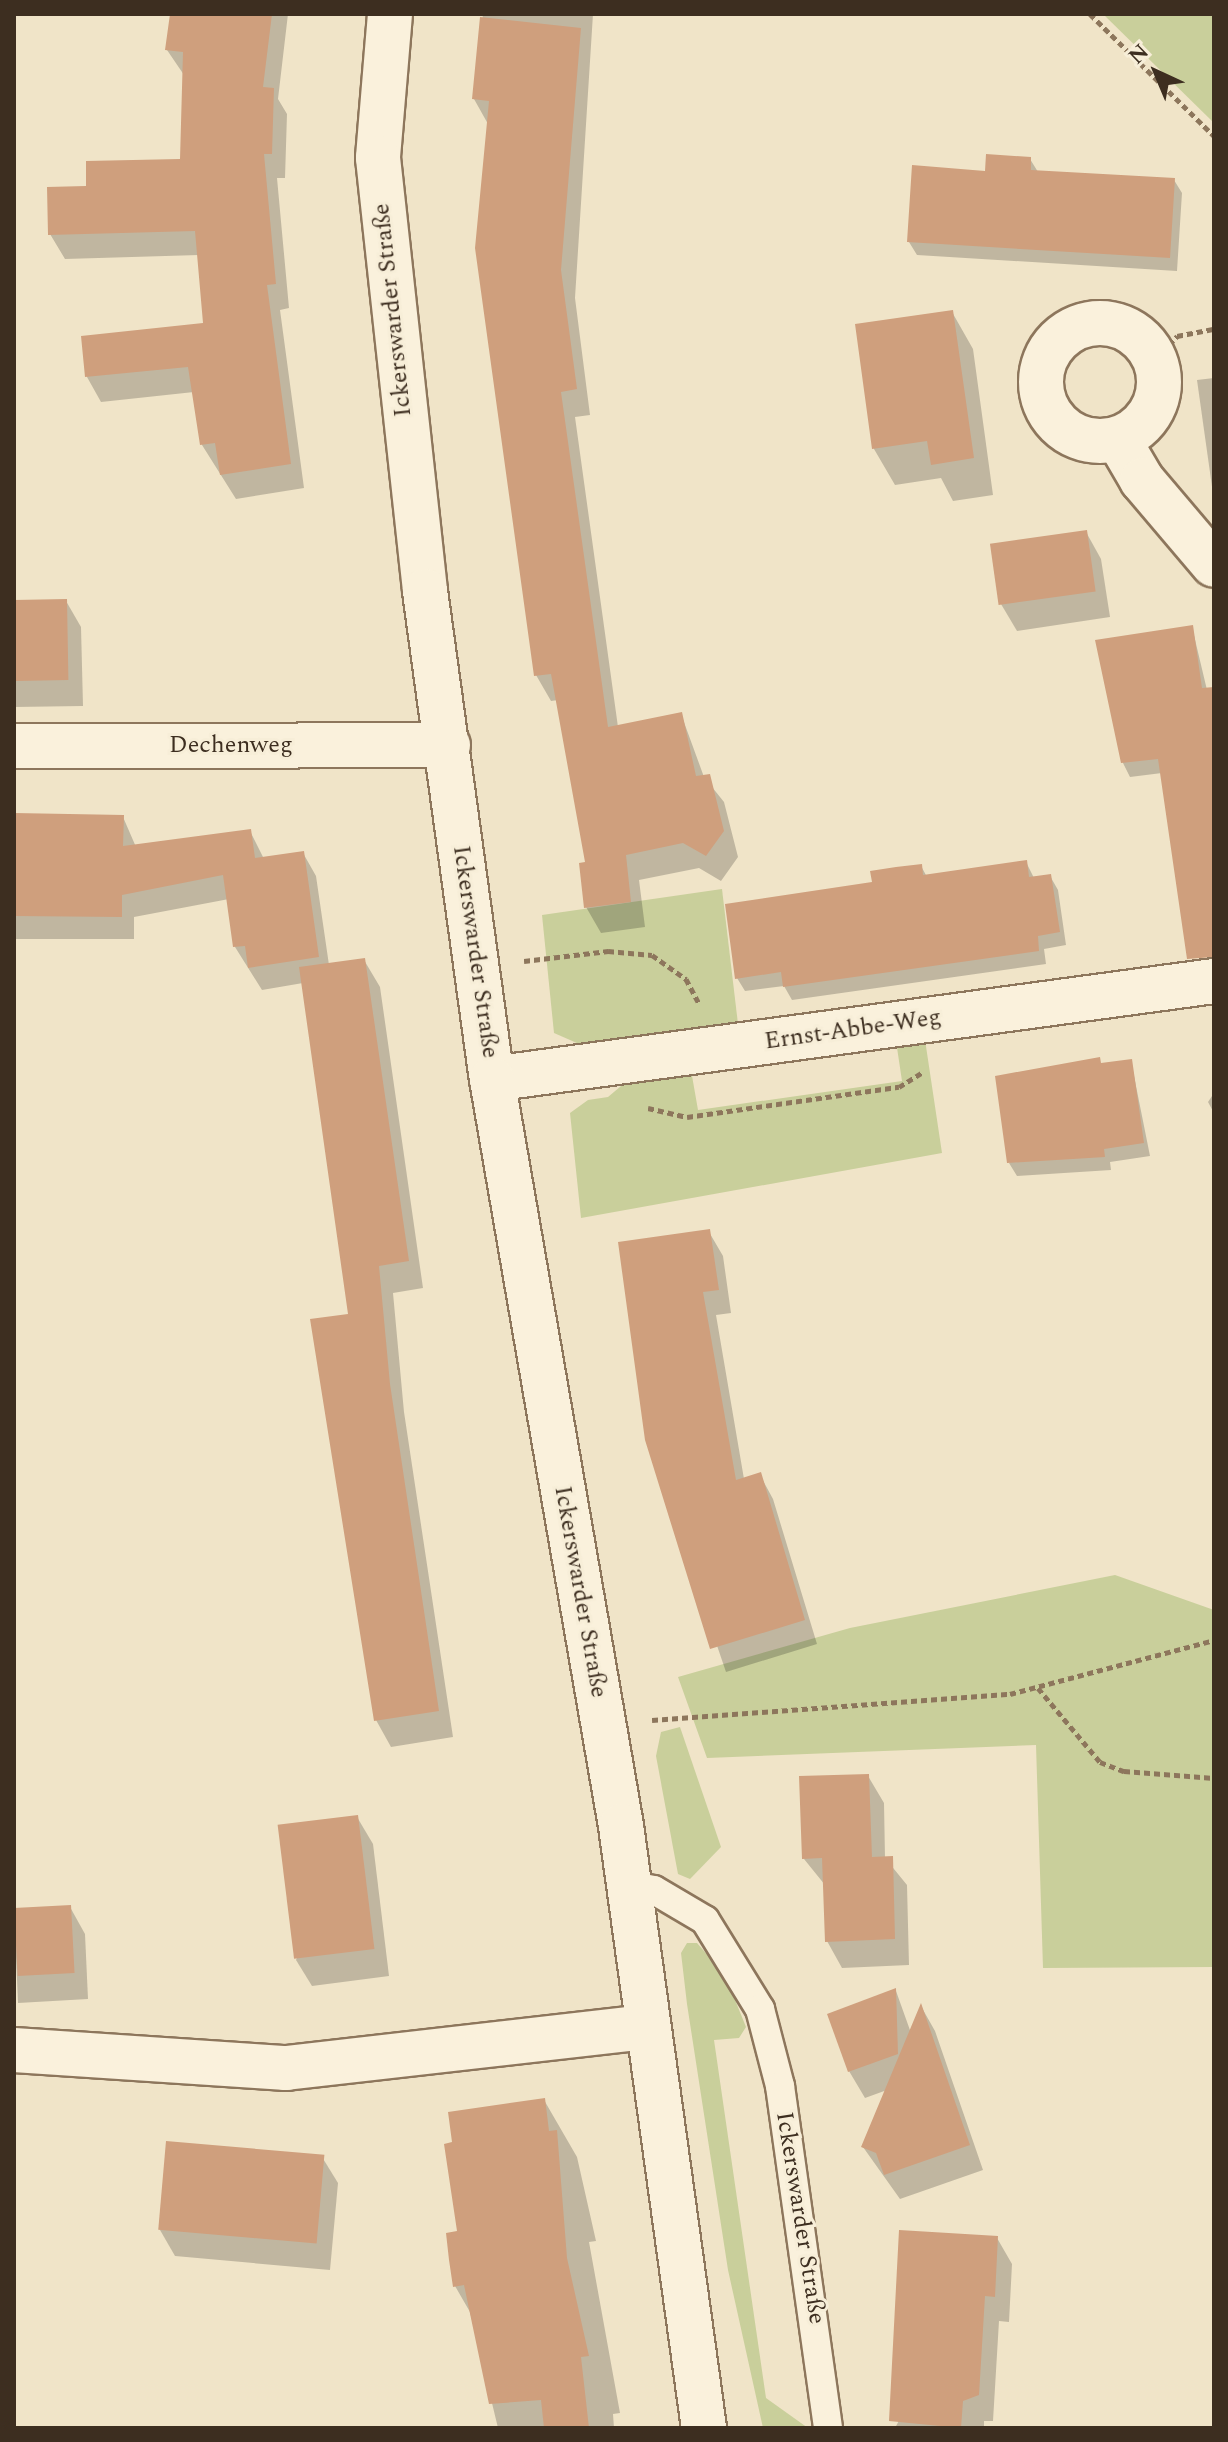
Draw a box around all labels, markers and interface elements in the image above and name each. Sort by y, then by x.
north arrow [1116,32,1196,112]
text: N [1121,36,1157,72]
street label: Ickerswarder Straße [367,202,419,418]
street label: Dechenweg [169,732,293,760]
street label: Ickerswarder Straße [446,844,504,1060]
street label: Ernst-Abbe-Weg [763,1003,943,1057]
street label: Ickerswarder Straße [547,1484,613,1700]
street label: Ickerswarder Straße [769,2110,831,2326]

